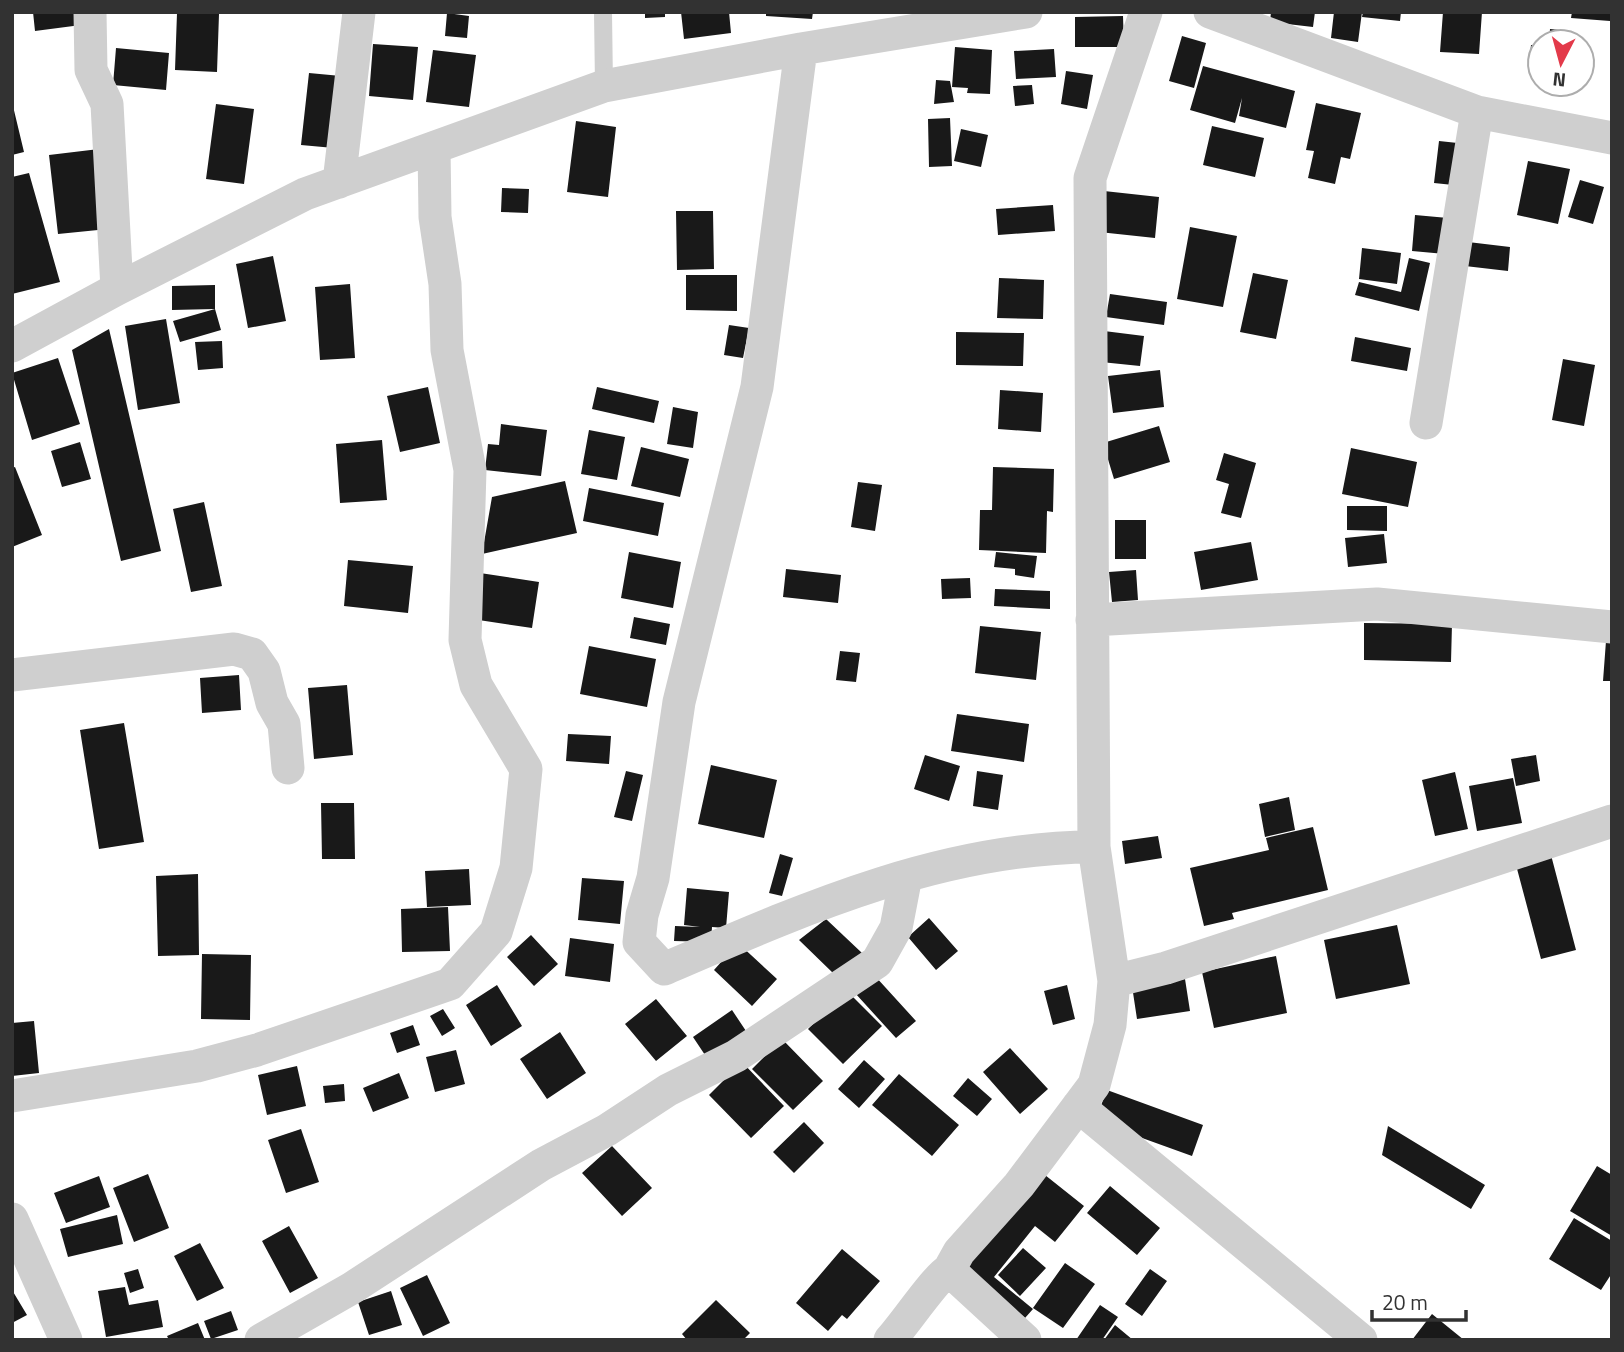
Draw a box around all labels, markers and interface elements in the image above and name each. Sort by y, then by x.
north arrow [1526,28,1596,98]
text: N [1551,65,1567,96]
scale bar [1372,1278,1466,1322]
text: 20 m [1382,1286,1428,1318]

